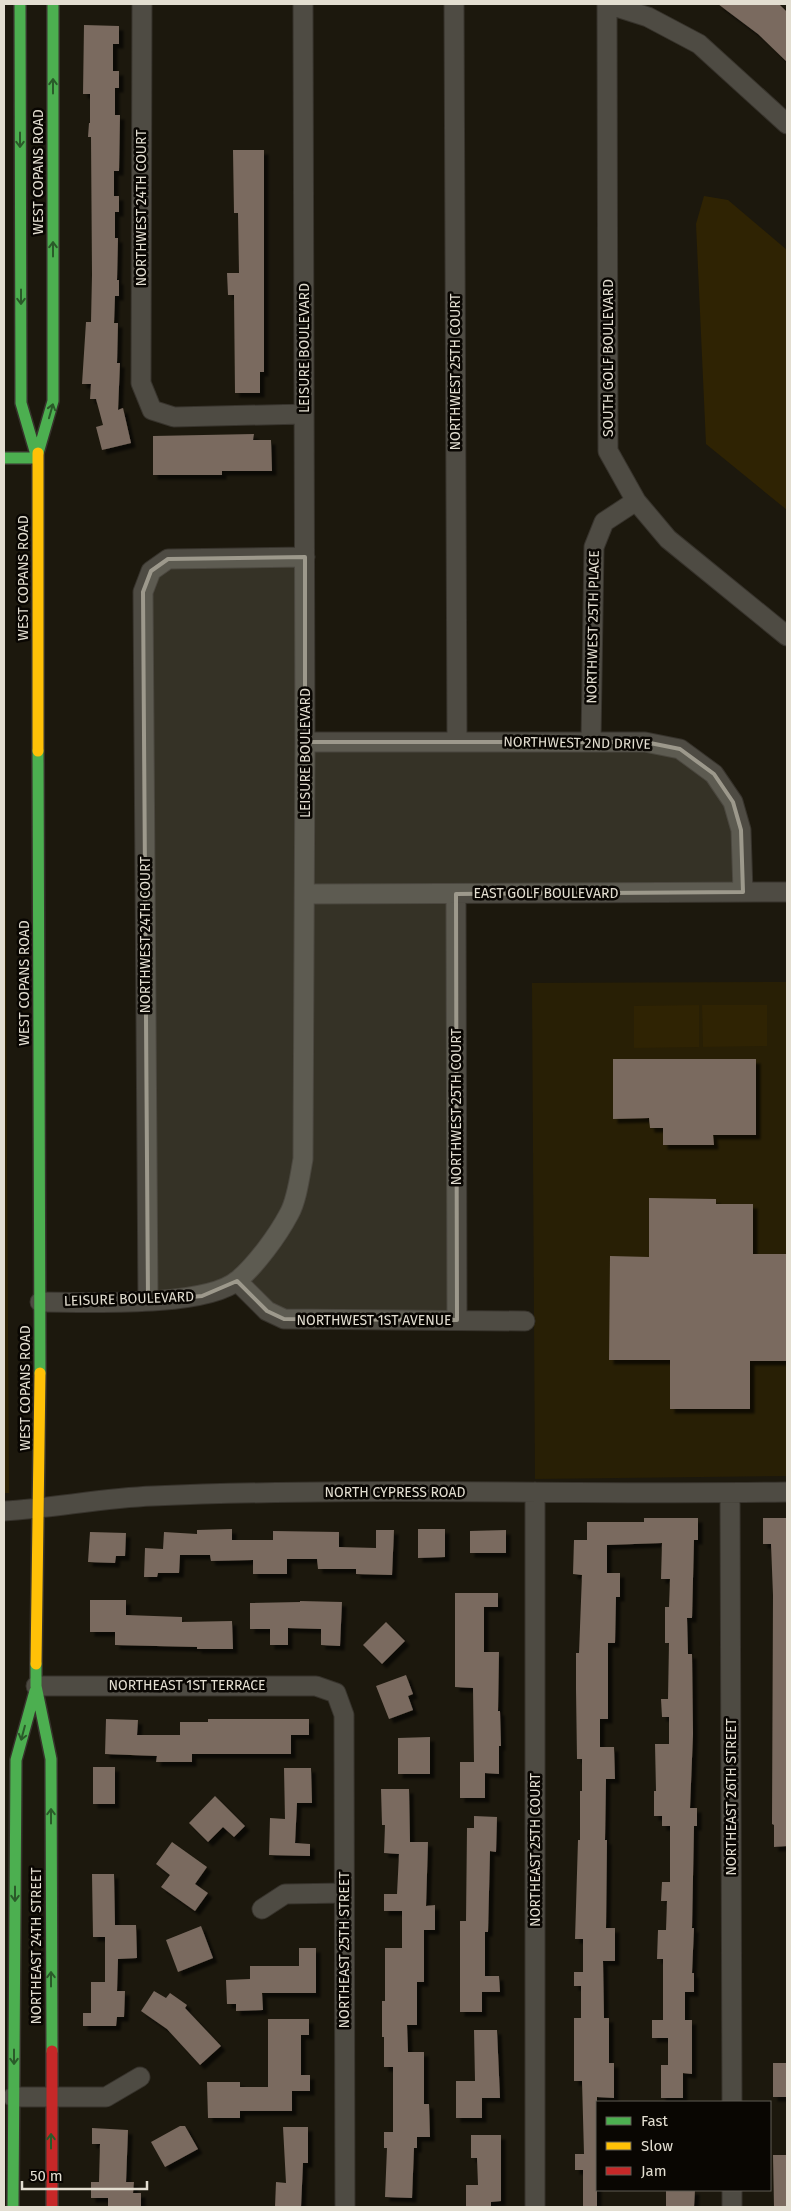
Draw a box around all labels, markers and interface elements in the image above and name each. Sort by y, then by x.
one-way arrow [48,78,58,94]
street label: WEST COPANS ROAD [30,109,47,235]
street label: NORTHWEST 24TH COURT [133,129,150,287]
one-way arrow [15,132,25,148]
one-way arrow [48,241,58,257]
street label: SOUTH GOLF BOULEVARD [600,279,617,437]
street label: LEISURE BOULEVARD [296,283,313,413]
one-way arrow [16,288,26,304]
street label: NORTHWEST 25TH COURT [447,293,464,451]
one-way arrow [46,403,56,419]
street label: WEST COPANS ROAD [15,515,32,641]
street label: NORTHWEST 25TH PLACE [583,550,603,704]
street label: LEISURE BOULEVARD [297,688,314,818]
street label: NORTHWEST 2ND DRIVE [503,733,651,753]
street label: NORTHWEST 24TH COURT [137,856,154,1014]
street label: EAST GOLF BOULEVARD [474,885,618,902]
street label: WEST COPANS ROAD [16,920,33,1046]
street label: NORTHWEST 25TH COURT [448,1028,465,1186]
street label: LEISURE BOULEVARD [64,1288,194,1310]
street label: NORTHWEST 1ST AVENUE [296,1312,452,1329]
street label: WEST COPANS ROAD [17,1325,34,1451]
street label: NORTH CYPRESS ROAD [325,1484,465,1501]
street label: NORTHEAST 1ST TERRACE [108,1677,266,1694]
street label: NORTHEAST 26TH STREET [723,1718,740,1876]
one-way arrow [18,1724,28,1740]
street label: NORTHEAST 25TH COURT [527,1772,544,1927]
one-way arrow [46,1808,56,1824]
street label: NORTHEAST 24TH STREET [28,1867,45,2025]
street label: NORTHEAST 25TH STREET [336,1871,353,2029]
one-way arrow [10,1886,20,1902]
one-way arrow [46,1971,56,1987]
one-way arrow [9,2048,18,2064]
legend [596,2101,771,2191]
text: Fast [641,2112,668,2130]
one-way arrow [46,2133,56,2150]
text: Slow [641,2137,673,2155]
scale bar [22,2158,148,2190]
text: Jam [641,2162,667,2180]
text: 50 m [30,2167,63,2185]

